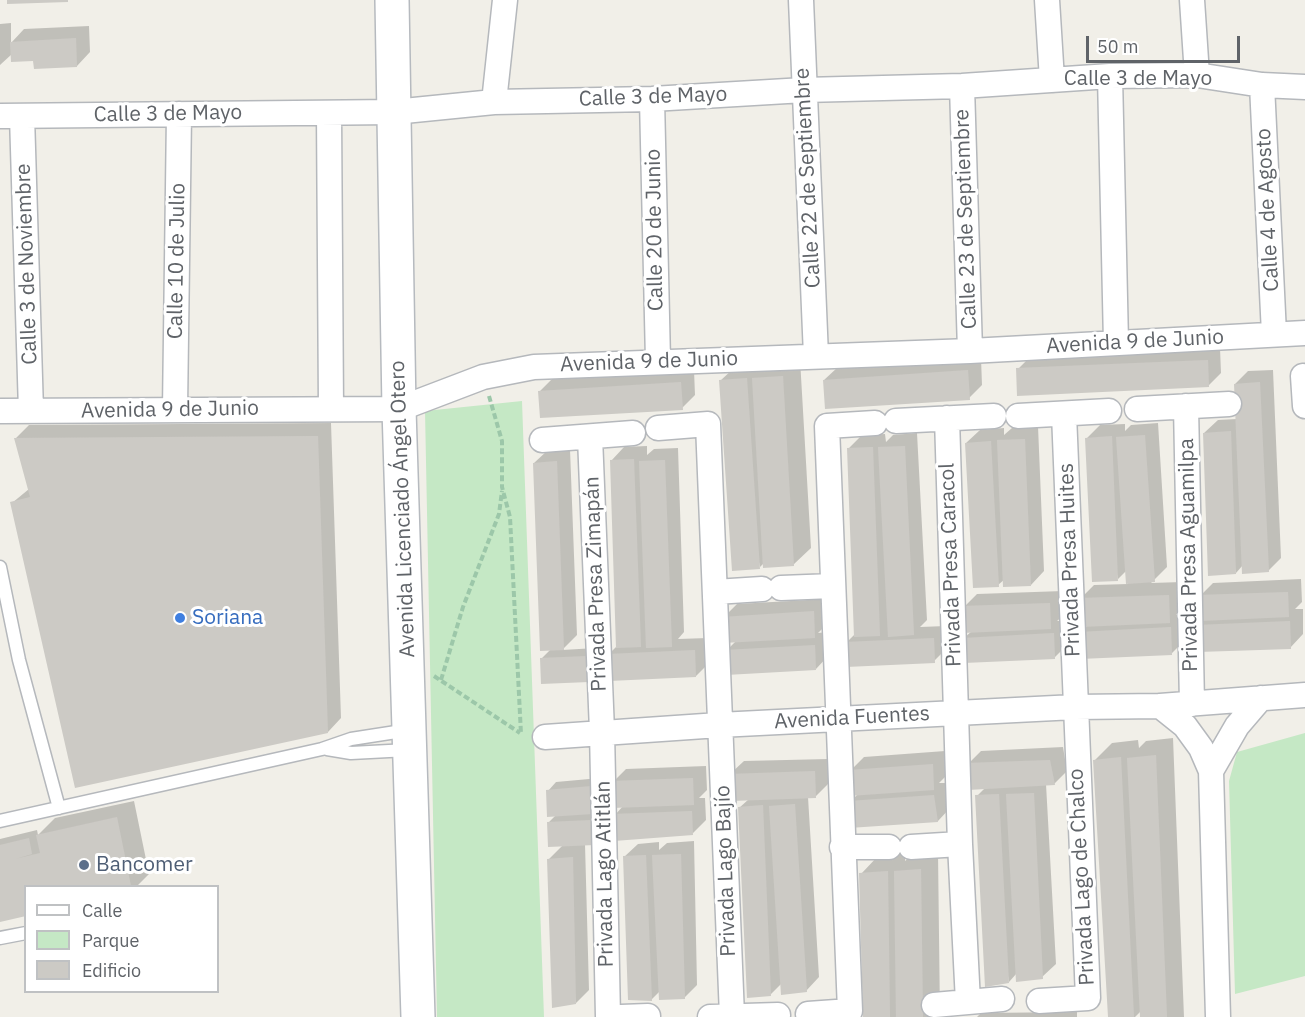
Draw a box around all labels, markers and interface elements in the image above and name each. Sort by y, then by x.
scale bar [1089,24,1244,62]
text: 50 m [1097,35,1139,58]
street label: Calle 3 de Mayo [1064,66,1212,92]
street label: Calle 22 de Septiembre [790,67,826,289]
street label: Calle 3 de Mayo [578,82,728,112]
street label: Calle 3 de Mayo [94,100,242,128]
street label: Calle 23 de Septiembre [950,108,982,330]
street label: Calle 4 de Agosto [1251,128,1285,292]
street label: Calle 20 de Junio [641,149,669,311]
street label: Calle 3 de Noviembre [11,163,43,365]
street label: Calle 10 de Julio [163,183,191,339]
street label: Avenida 9 de Junio [1045,325,1225,359]
street label: Avenida 9 de Junio [560,346,738,378]
street label: Avenida Licenciado Ángel Otero [385,360,421,658]
street label: Avenida 9 de Junio [81,396,259,424]
street label: Privada Presa Aguamilpa [1174,438,1204,672]
street label: Privada Presa Huites [1054,462,1086,658]
street label: Privada Presa Caracol [935,463,967,667]
street label: Privada Presa Zimapán [580,476,612,692]
place label: Soriana [192,605,263,631]
marker: Soriana [173,611,187,625]
street label: Avenida Fuentes [773,701,931,735]
street label: Privada Lago de Chalco [1064,768,1100,986]
street label: Privada Lago Atitlán [591,780,619,968]
street label: Privada Lago Bajío [710,785,742,957]
place label: Bancomer [96,852,193,878]
marker: Bancomer [77,858,91,872]
legend [24,885,219,993]
text: Calle [82,899,122,922]
text: Parque [82,929,139,952]
text: Edificio [82,959,141,982]

